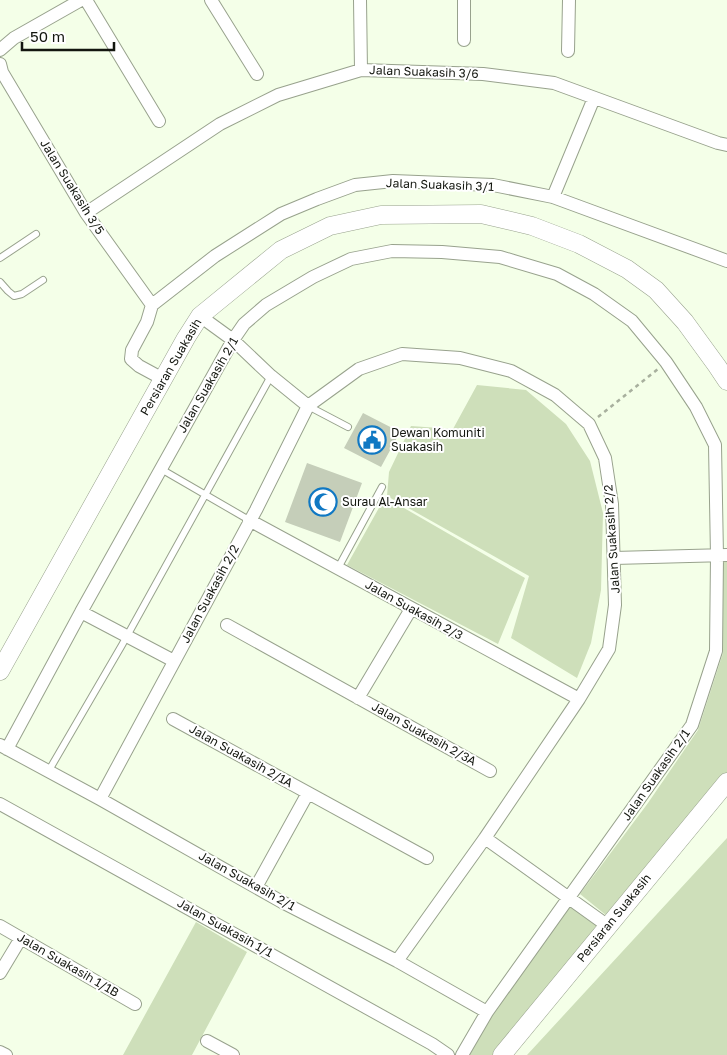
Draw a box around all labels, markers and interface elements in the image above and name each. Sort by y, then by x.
scale bar [22,20,115,52]
text: 50 m [30,27,65,45]
street label: Jalan Suakasih 3/6 [369,62,479,81]
street label: Jalan Suakasih 3/5 [37,136,108,237]
street label: Jalan Suakasih 3/1 [386,175,494,194]
street label: Persiaran Suakasih [137,316,204,418]
street label: Jalan Suakasih 2/1 [174,334,241,435]
public building icon: Dewan Komuniti Suakasih [357,425,387,455]
place label: Dewan Komuniti Suakasih [391,425,485,454]
street label: Jalan Suakasih 2/2 [600,484,623,594]
mosque icon: Surau Al-Ansar [308,487,338,517]
place label: Surau Al-Ansar [342,494,428,509]
street label: Jalan Suakasih 2/2 [177,542,242,646]
street label: Jalan Suakasih 2/3 [363,577,466,643]
street label: Jalan Suakasih 2/3A [369,699,479,769]
street label: Jalan Suakasih 2/1A [187,721,296,790]
street label: Jalan Suakasih 2/1 [618,726,693,823]
street label: Jalan Suakasih 2/1 [196,848,298,913]
street label: Persiaran Suakasih [573,870,654,965]
street label: Jalan Suakasih 1/1 [175,895,276,960]
street label: Jalan Suakasih 1/1B [15,929,122,1000]

